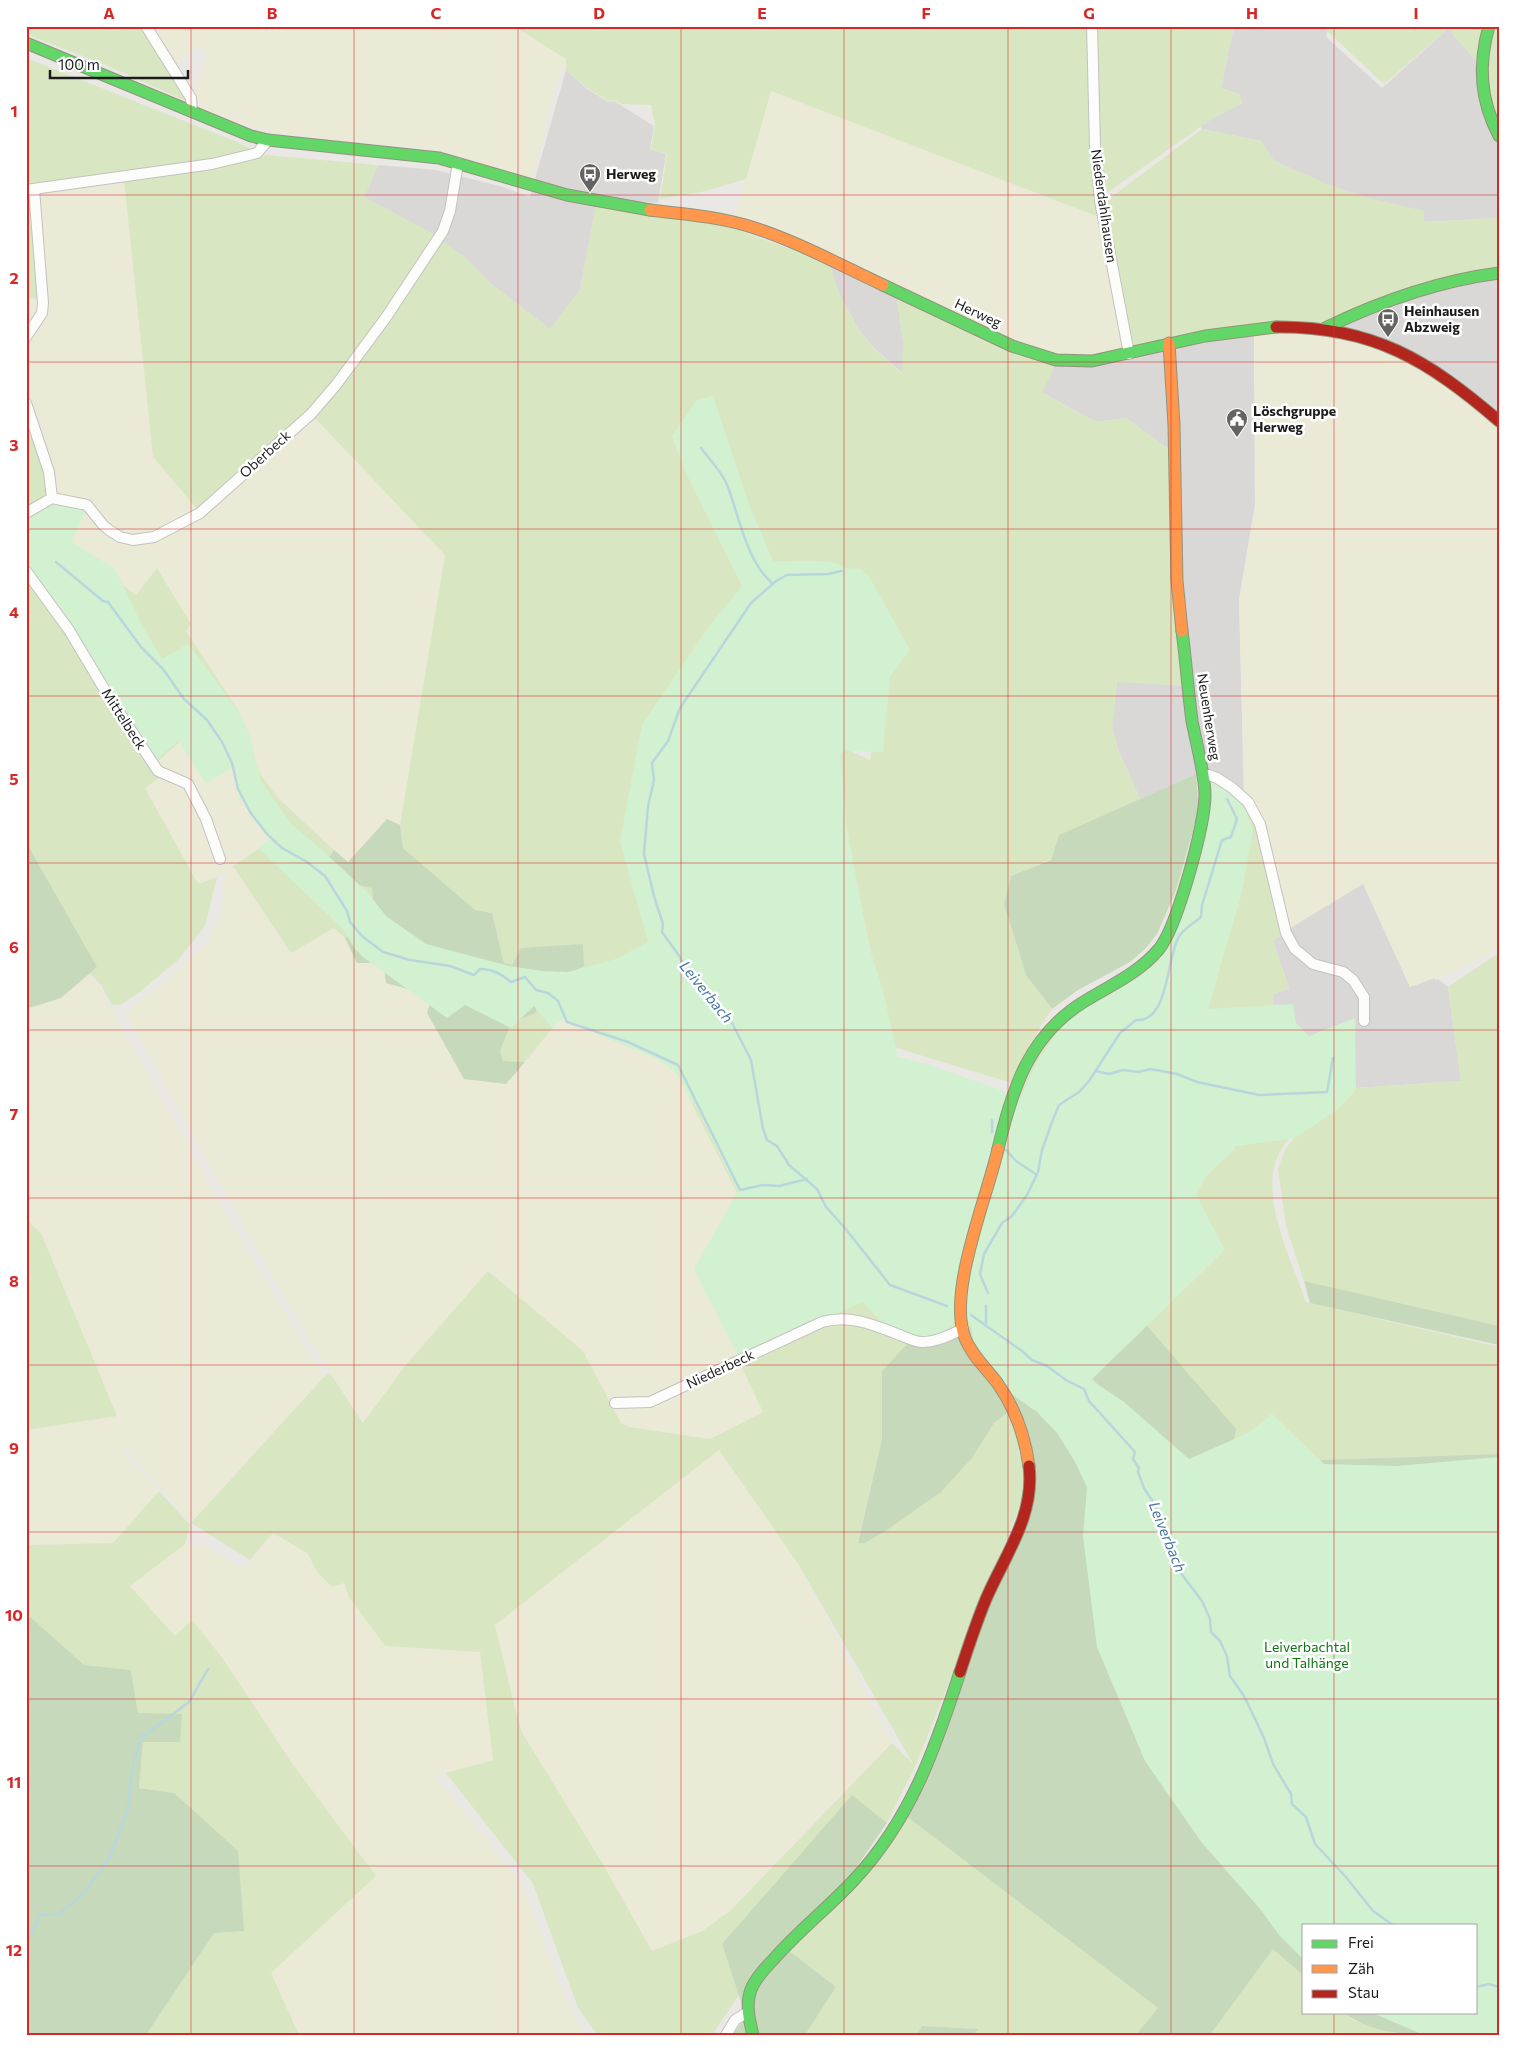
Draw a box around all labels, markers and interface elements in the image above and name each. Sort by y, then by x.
text: A [103,3,115,22]
text: B [267,3,278,22]
text: C [431,3,442,22]
text: D [593,3,605,22]
text: E [757,3,767,22]
text: F [921,3,931,22]
text: G [1083,3,1095,22]
text: H [1246,3,1258,22]
text: I [1413,3,1419,22]
scale bar [50,48,188,80]
text: 100 m [58,55,100,73]
text: 1 [10,101,18,120]
street label: Niederdahlhausen [1088,148,1121,264]
bus stop icon: Herweg [578,162,602,193]
place label: Herweg [606,165,656,182]
text: 2 [9,268,19,287]
street label: Herweg [952,294,1005,331]
place label: Heinhausen Abzweig [1404,302,1479,335]
bus stop icon: Heinhausen Abzweig [1376,307,1400,338]
place label: Löschgruppe Herweg [1253,402,1336,435]
public building icon: Löschgruppe Herweg [1225,407,1249,438]
street label: Oberbeck [236,426,294,481]
text: 3 [9,435,19,454]
text: 4 [9,602,19,621]
street label: Neuenherweg [1194,672,1225,762]
street label: Mittelbeck [98,685,151,753]
text: 5 [9,769,19,788]
text: 6 [9,937,19,956]
water label: Leiverbach [676,957,737,1026]
text: 7 [10,1104,19,1123]
text: 8 [9,1271,19,1290]
street label: Niederbeck [683,1345,757,1392]
text: 9 [9,1438,19,1457]
water label: Leiverbach [1146,1499,1190,1575]
text: 10 [5,1605,23,1624]
park label: Leiverbachtal und Talhänge [1264,1638,1350,1671]
text: 11 [7,1772,21,1791]
legend [1302,1924,1478,2014]
text: Frei [1348,1933,1374,1951]
text: 12 [6,1940,22,1959]
text: Zäh [1348,1959,1374,1977]
text: Stau [1348,1983,1379,2001]

